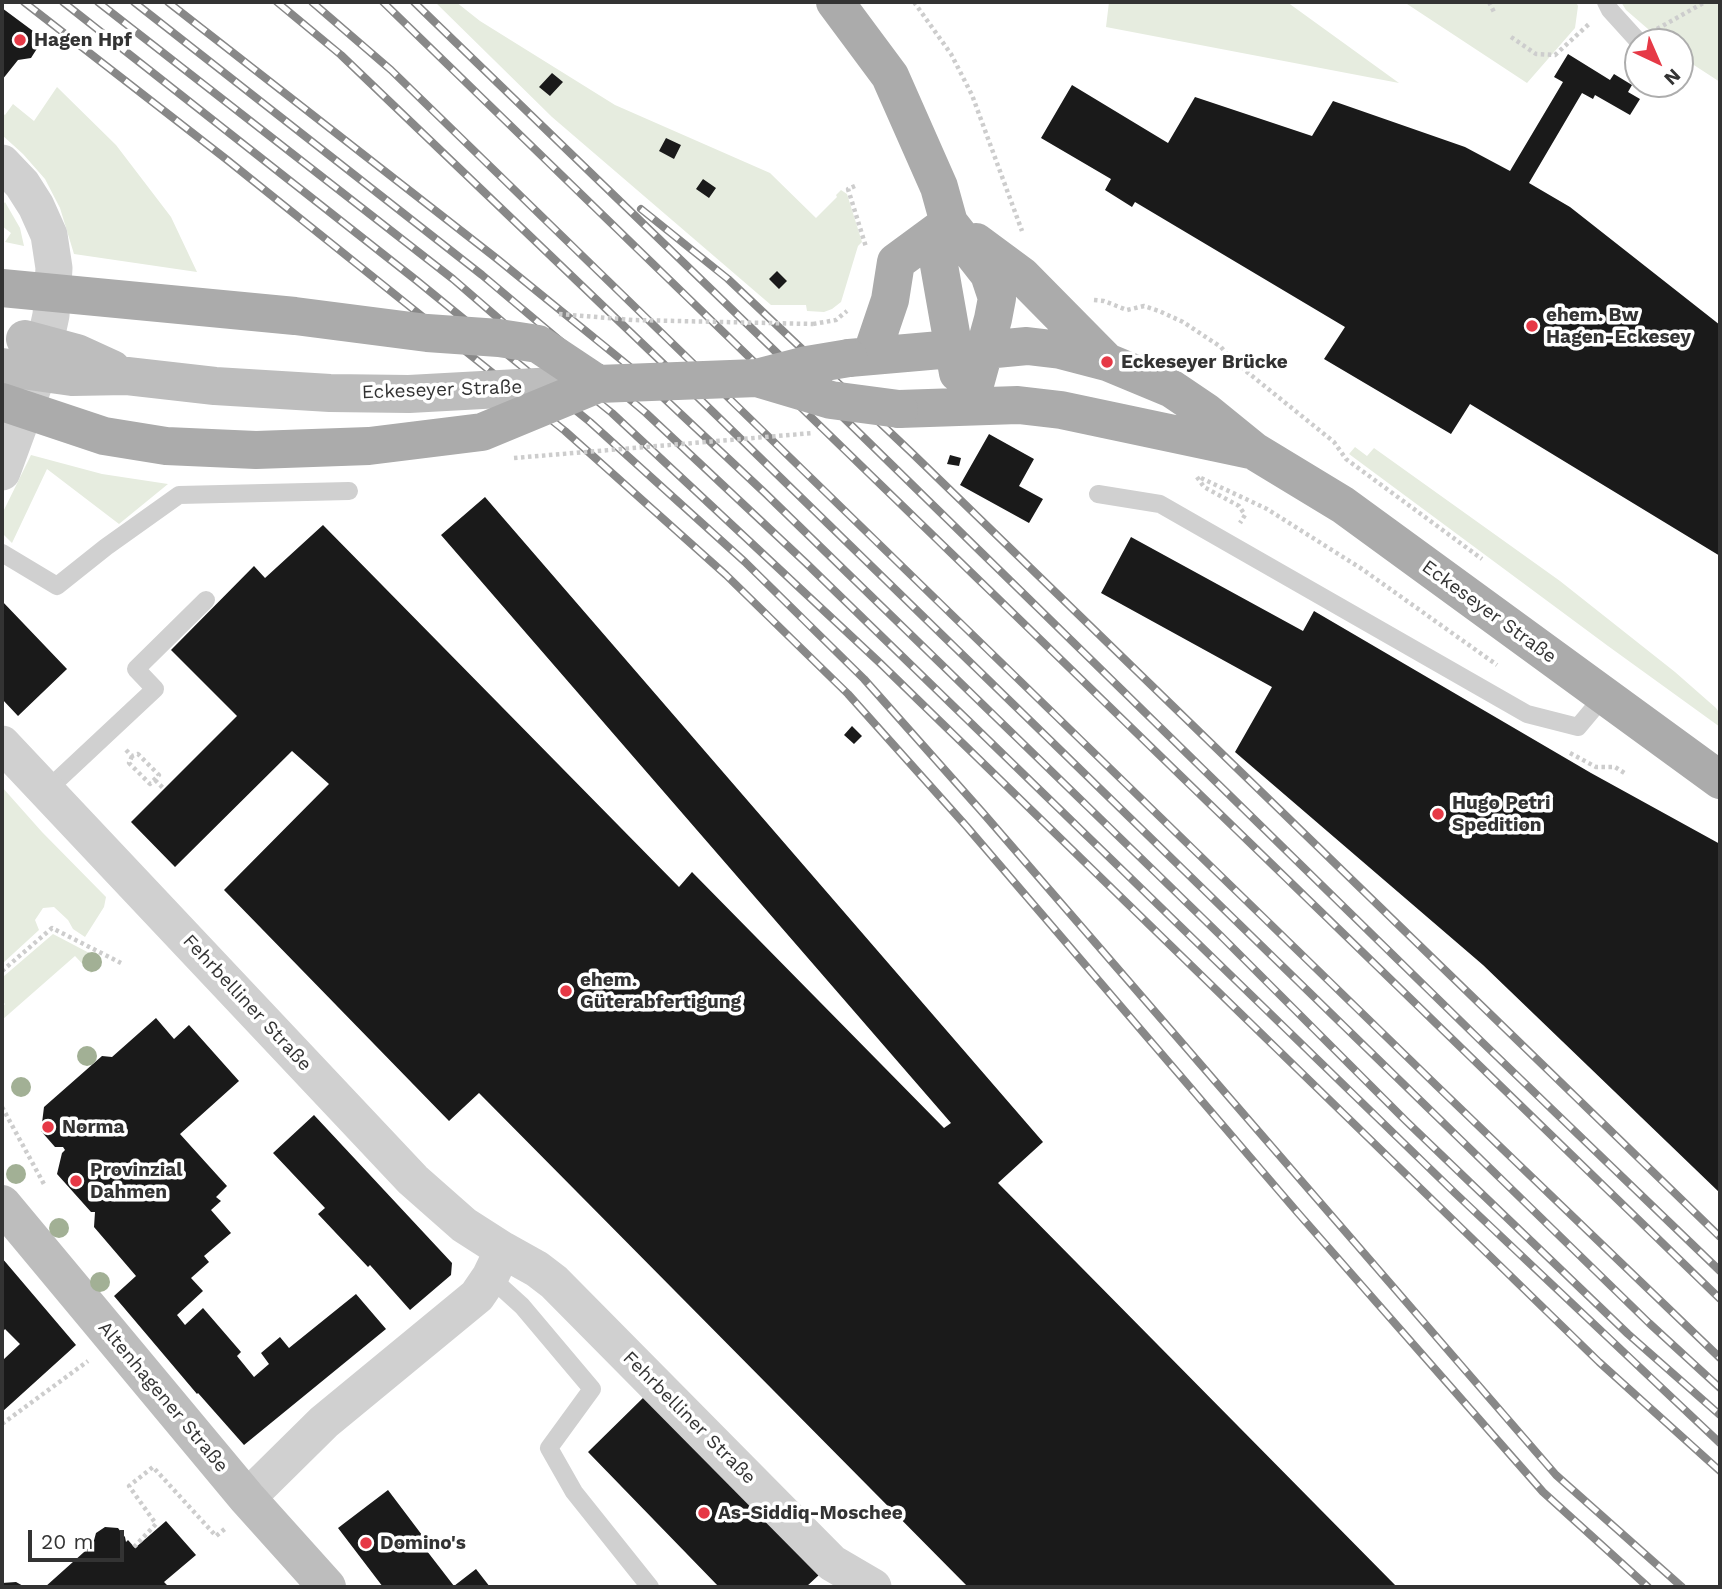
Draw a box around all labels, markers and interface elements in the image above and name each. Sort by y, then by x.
north arrow [1624,28,1694,98]
place label: Hagen Hpf [34,29,132,51]
marker: Hagen Hpf [12,32,28,48]
text: N [1659,64,1686,90]
place label: ehem. Bw Hagen-Eckesey [1546,304,1691,348]
marker: ehem. Bw Hagen-Eckesey [1524,318,1540,334]
place label: Eckeseyer Brücke [1121,351,1288,373]
marker: Eckeseyer Brücke [1099,354,1115,370]
street label: Eckeseyer Straße [361,376,523,404]
street label: Eckeseyer Straße [1417,556,1561,668]
place label: Hugo Petri Spedition [1452,792,1551,836]
marker: Hugo Petri Spedition [1430,806,1446,822]
street label: Fehrbelliner Straße [178,930,316,1076]
place label: ehem. Güterabfertigung [580,969,741,1013]
marker: ehem. Güterabfertigung [558,983,574,999]
place label: Norma [62,1116,124,1138]
marker: Norma [40,1119,56,1135]
place label: Provinzial Dahmen [90,1159,182,1203]
marker: Provinzial Dahmen [68,1173,84,1189]
street label: Altenhagener Straße [93,1317,233,1477]
street label: Fehrbelliner Straße [618,1347,760,1489]
place label: As-Siddiq-Moschee [718,1502,903,1524]
marker: As-Siddiq-Moschee [696,1505,712,1521]
scale bar [32,1516,128,1560]
text: 20 m [41,1529,93,1554]
place label: Domino's [380,1532,466,1554]
marker: Domino's [358,1535,374,1551]

